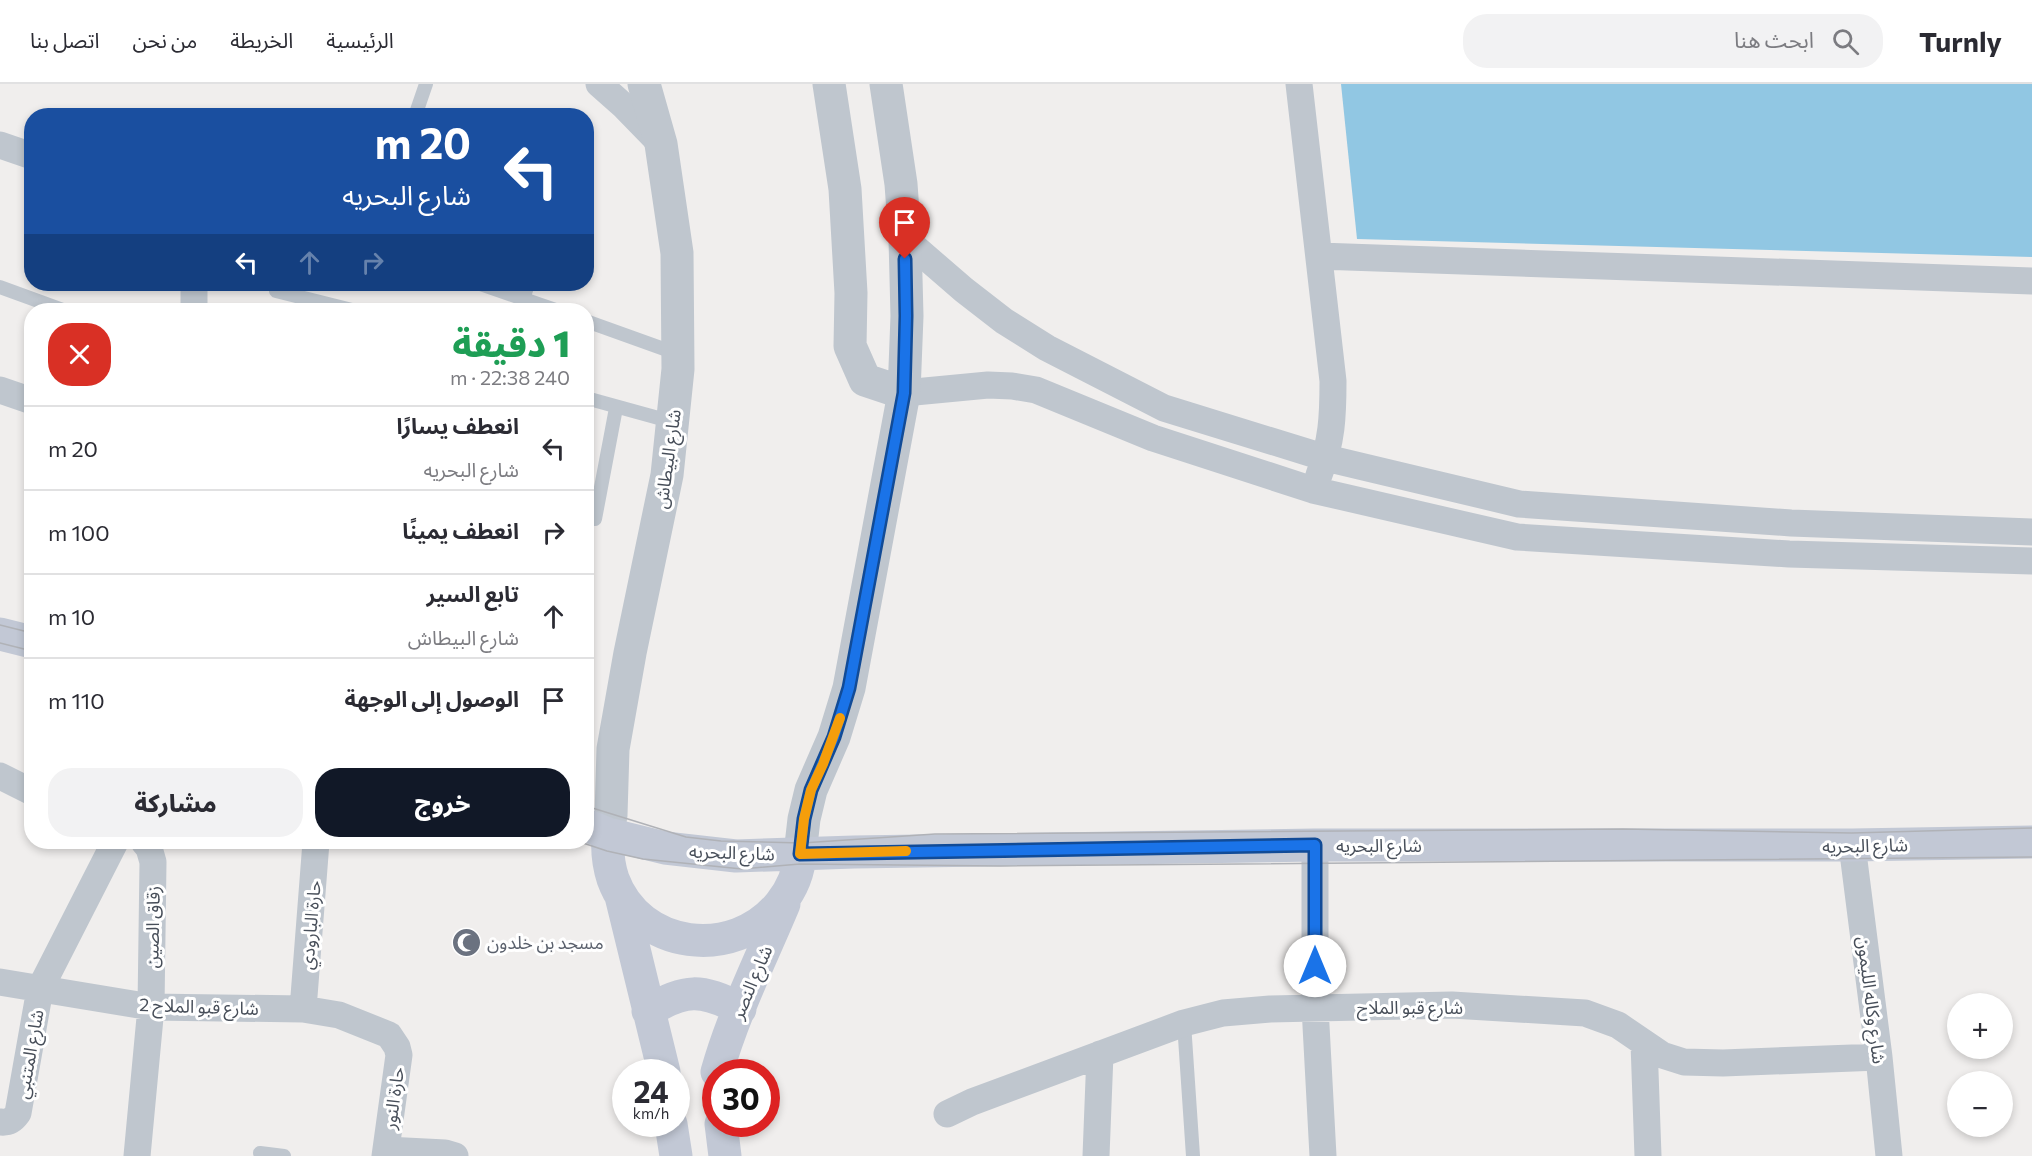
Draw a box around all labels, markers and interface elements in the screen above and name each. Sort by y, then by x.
search box [1463,14,1883,68]
text: Turnly [1919,24,2002,58]
icon: search [1829,25,1862,58]
text: ابحث هنا [1734,26,1814,53]
text: اتصل بنا [30,27,100,52]
text: من نحن [133,27,197,52]
text: الخريطة [230,27,293,52]
text: الرئيسية [326,27,394,52]
text: 20 m [375,116,471,168]
icon: left [492,132,570,210]
text: شارع البحريه [342,178,471,211]
pin [879,197,930,259]
icon: arrive [888,206,921,239]
icon: left [230,246,263,279]
icon: ahead [293,246,326,279]
icon: right [356,246,389,279]
text: 1 دقيقة [452,320,570,364]
button: close [48,323,111,386]
text: 240 m · 22:38 [450,365,570,389]
street label: شارع البيطاش [649,408,689,511]
text: انعطف يسارًا [397,412,519,439]
icon: left [537,432,570,465]
text: 20 m [48,435,98,462]
text: شارع البحريه [424,457,519,481]
icon: right [537,516,570,549]
text: انعطف يمينًا [402,517,519,544]
text: 100 m [48,519,110,546]
text: تابع السير [427,580,519,607]
icon: ahead [537,600,570,633]
text: 10 m [48,603,95,630]
text: شارع البيطاش [408,625,519,649]
icon: arrive [537,684,570,717]
text: الوصول إلى الوجهة [344,685,519,712]
text: 110 m [48,687,105,714]
button: مشاركة [48,768,303,837]
button: خروج [315,768,570,837]
street label: شارع البحريه [1822,833,1908,861]
street label: شارع البحريه [1336,834,1422,860]
street label: شارع البحريه [689,840,775,868]
street label: حارة البارودي [295,879,328,971]
street label: زقاق الصين [140,885,165,969]
mosque icon: مسجد بن خلدون [450,926,482,958]
place label: مسجد بن خلدون [487,931,604,954]
position arrow [1283,934,1347,998]
street label: شارع وكاله الليمون [1849,935,1891,1066]
street label: شارع النصر [725,942,780,1025]
street label: شارع قبو الملاح 2 [139,993,259,1023]
map controls [1947,993,2013,1137]
button: + [1947,993,2013,1059]
street label: شارع قبو الملاح [1357,996,1463,1022]
street label: شارع المتنبي [10,1008,52,1101]
speed limit sign: 30 [702,1059,780,1137]
street label: حارة النور [378,1065,409,1132]
button: − [1947,1071,2013,1137]
text: 24 [633,1072,669,1109]
text: km/h [633,1104,669,1122]

